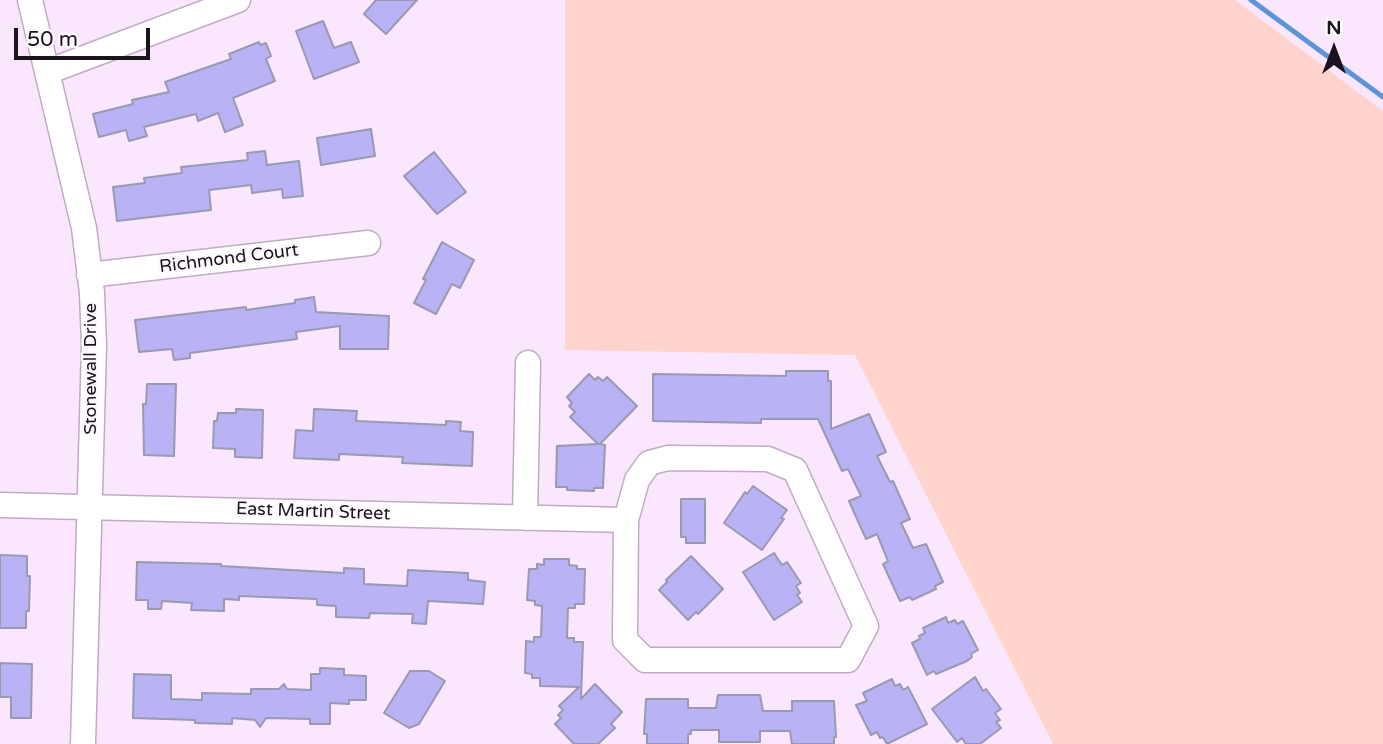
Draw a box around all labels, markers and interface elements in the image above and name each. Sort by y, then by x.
scale bar [18,14,154,58]
north arrow [1299,14,1369,84]
text: N [1326,17,1342,39]
text: 50 m [27,27,78,52]
street label: Richmond Court [158,240,300,278]
street label: Stonewall Drive [80,303,102,435]
street label: East Martin Street [235,499,391,525]

